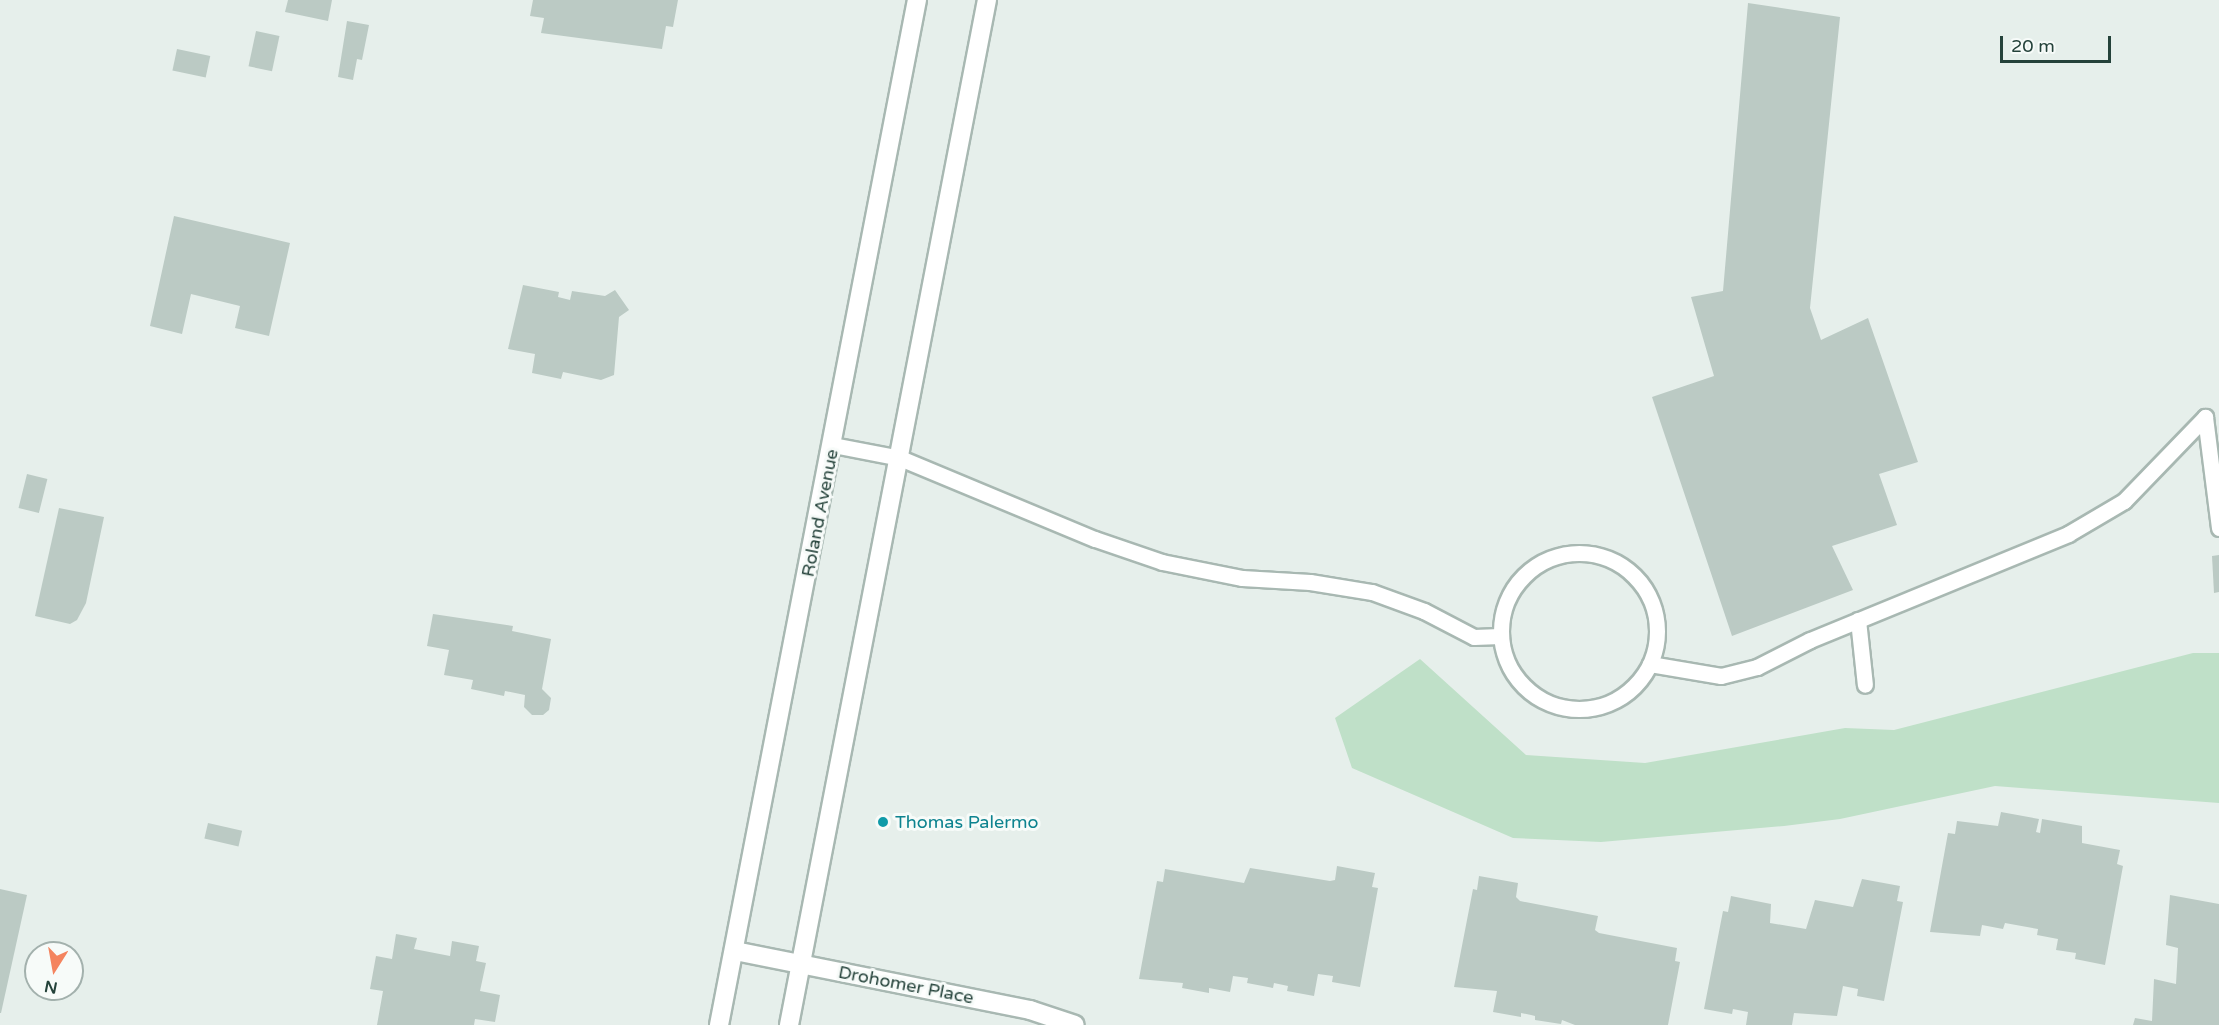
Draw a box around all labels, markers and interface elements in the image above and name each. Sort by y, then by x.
scale bar [2003,24,2114,62]
text: 20 m [2011,35,2055,57]
street label: Roland Avenue [797,447,843,579]
place label: Thomas Palermo [895,811,1038,833]
marker: Thomas Palermo [876,815,890,829]
north arrow [24,941,84,1001]
street label: Drohomer Place [836,961,976,1009]
text: N [43,976,59,998]

